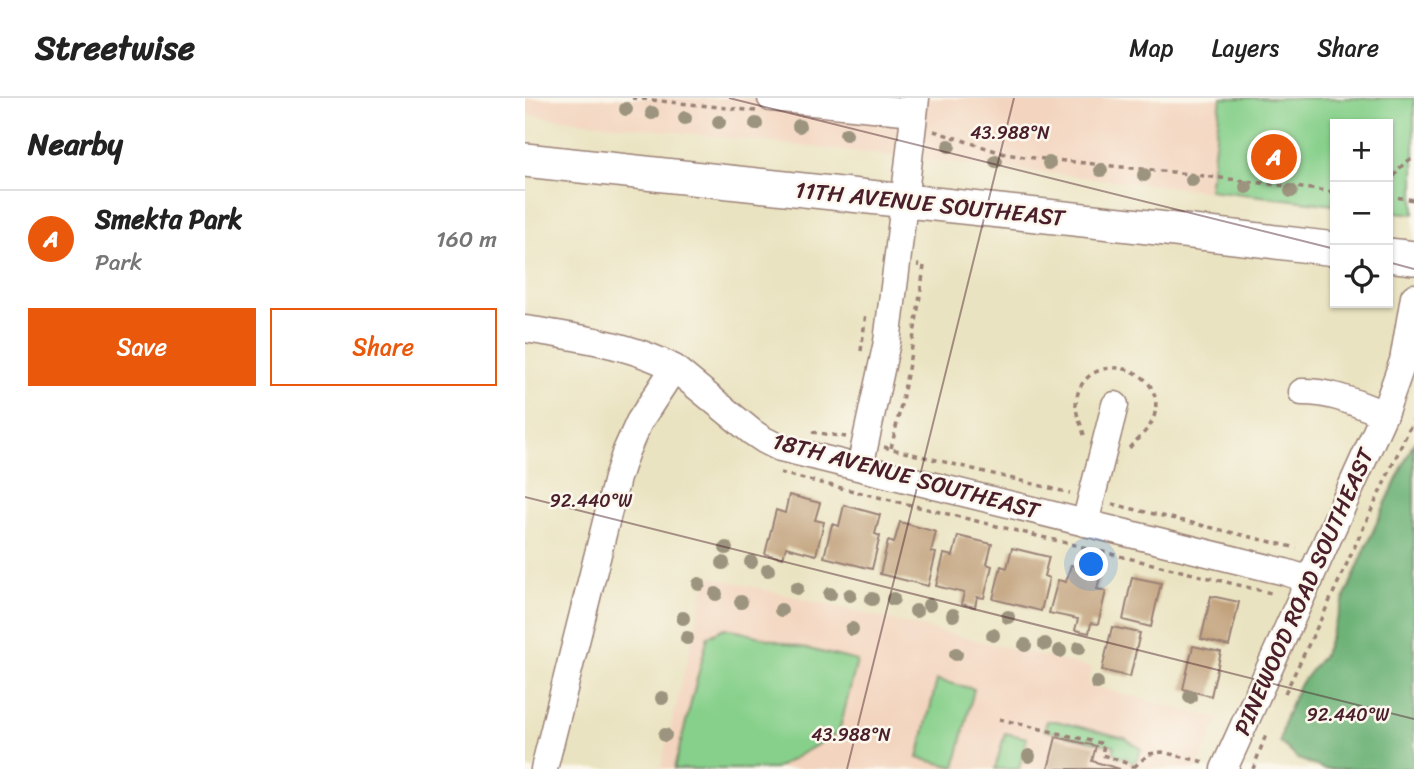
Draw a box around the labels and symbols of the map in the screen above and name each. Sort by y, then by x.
text: 43.988°N [970,117,1050,149]
pin: A [1251,131,1297,183]
street label: 11TH AVENUE SOUTHEAST [793,169,1068,239]
street label: 18TH AVENUE SOUTHEAST [768,421,1046,532]
street label: PINEWOOD ROAD SOUTHEAST [1222,440,1387,742]
text: 92.440°W [550,485,633,517]
your location [1074,547,1108,581]
text: 92.440°W [1307,699,1390,731]
text: 43.988°N [811,719,891,751]

